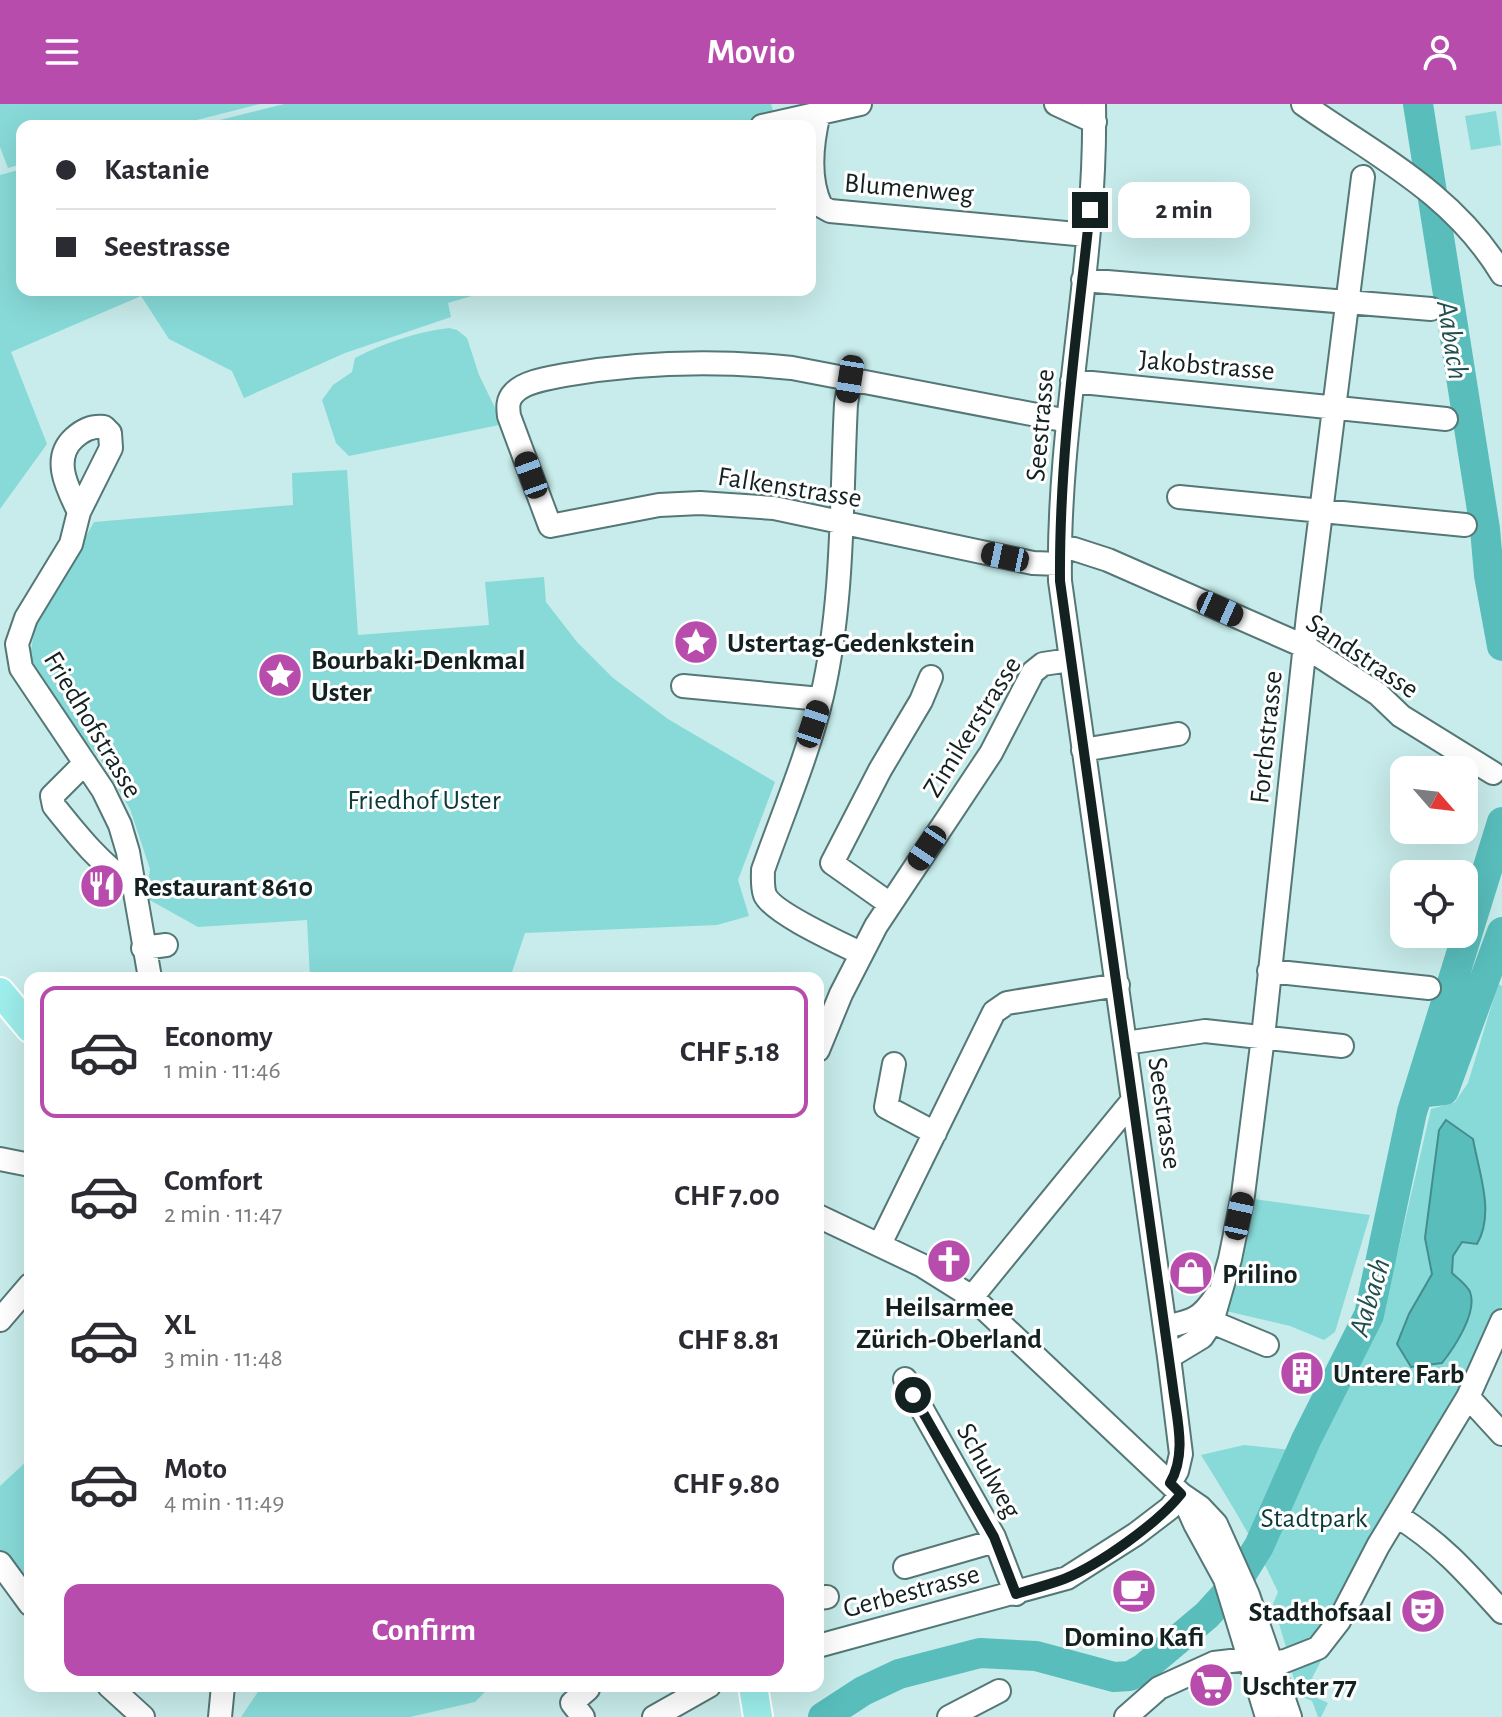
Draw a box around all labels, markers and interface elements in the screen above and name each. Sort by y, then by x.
icon: menu [40,30,84,74]
icon: person [1418,30,1462,74]
text: Movio [707,34,795,70]
text: Kastanie [104,155,209,185]
street label: Blumenweg [843,169,975,209]
callout: 2 min [1118,182,1250,238]
route end [1072,192,1108,228]
text: 2 min [1155,197,1213,223]
text: Seestrasse [104,232,230,262]
water label: Aabach [1431,297,1473,382]
street label: Jakobstrasse [1138,346,1276,386]
car [834,353,866,405]
street label: Seestrasse [1022,368,1060,483]
car [512,448,550,502]
street label: Falkenstrasse [716,463,864,513]
car [979,540,1031,574]
car [1193,588,1247,630]
street label: Sandstrasse [1301,609,1423,704]
place icon: Ustertag-Gedenkstein [672,618,720,666]
place label: Ustertag-Gedenkstein [727,630,975,658]
street label: Friedhofstrasse [38,647,147,803]
place label: Bourbaki-Denkmal Uster [311,647,525,707]
place icon: Bourbaki-Denkmal Uster [256,651,304,699]
street label: Zimikerstrasse [919,652,1027,802]
street label: Forchstrasse [1246,669,1288,805]
car [794,697,832,751]
north arrow [1390,756,1478,844]
map controls [1390,756,1478,948]
park label: Friedhof Uster [347,787,501,815]
car [904,821,950,875]
button: locate [1390,860,1478,948]
restaurant icon: Restaurant 8610 [78,862,126,910]
place label: Restaurant 8610 [133,874,313,902]
icon: car [68,1016,140,1088]
text: Economy [164,1022,273,1052]
text: CHF 5.18 [680,1037,780,1067]
street label: Seestrasse [1142,1055,1186,1171]
text: 1 min · 11:46 [164,1057,281,1083]
icon: car [68,1160,140,1232]
text: Comfort [164,1166,263,1196]
text: CHF 7.00 [674,1181,780,1211]
car [1222,1190,1256,1242]
text: 2 min · 11:47 [164,1201,282,1227]
church icon: Heilsarmee Zürich-Oberland [925,1237,973,1285]
shop icon: Prilino [1167,1249,1215,1297]
water label: Aabach [1344,1255,1396,1341]
place label: Prilino [1222,1261,1298,1289]
place label: Heilsarmee Zürich-Oberland [856,1294,1042,1354]
icon: car [68,1304,140,1376]
text: XL [164,1310,196,1340]
text: CHF 8.81 [678,1325,780,1355]
text: 3 min · 11:48 [164,1345,283,1371]
building icon: Untere Farb [1278,1349,1326,1397]
place label: Untere Farb [1333,1361,1464,1389]
route start [895,1377,931,1413]
street label: Schulweg [951,1419,1026,1524]
icon: car [68,1448,140,1520]
text: Moto [164,1454,227,1484]
text: CHF 9.80 [674,1469,780,1499]
text: 4 min · 11:49 [164,1489,284,1515]
park label: Stadtpark [1260,1505,1368,1533]
street label: Gerbestrasse [840,1560,983,1624]
cafe icon: Domino Kafi [1110,1567,1158,1615]
button: Confirm [64,1584,784,1676]
theatre icon: Stadthofsaal [1399,1587,1447,1635]
place label: Stadthofsaal [1248,1599,1392,1627]
place label: Domino Kafi [1064,1624,1204,1652]
supermarket icon: Uschter 77 [1187,1661,1235,1709]
place label: Uschter 77 [1242,1673,1357,1701]

